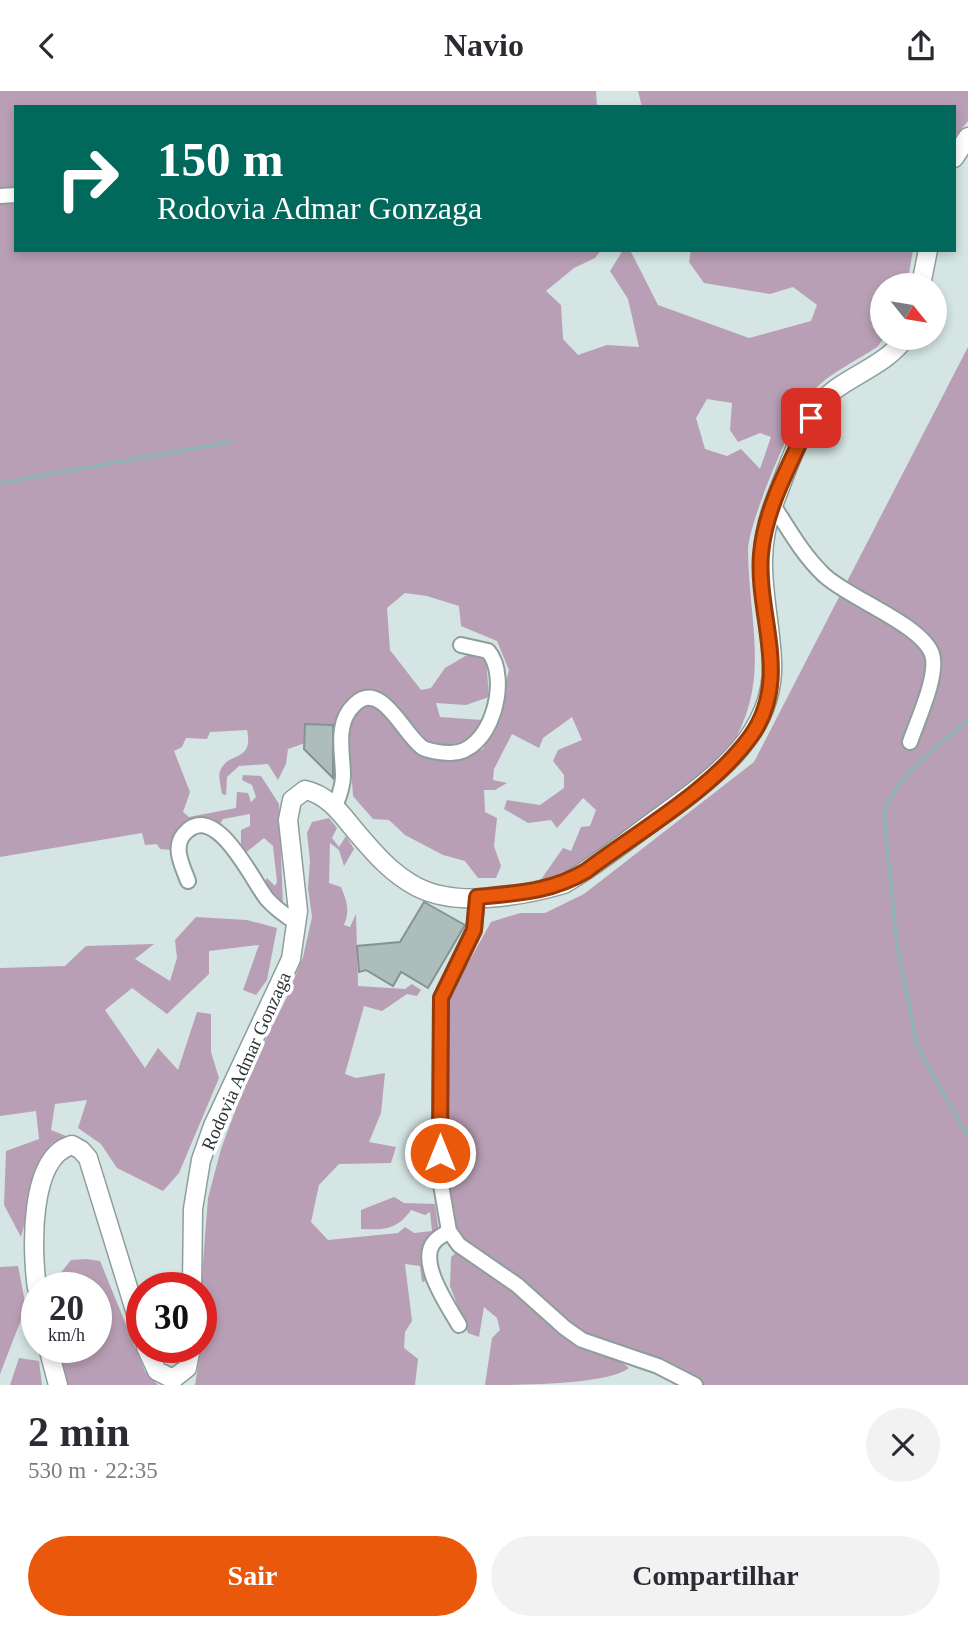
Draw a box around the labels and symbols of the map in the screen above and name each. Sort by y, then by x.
north arrow [870,273,947,350]
pin [781,388,841,448]
street label: Rodovia Admar Gonzaga [197,968,295,1153]
position arrow [403,1116,477,1190]
speed limit sign: 30 [126,1272,217,1363]

